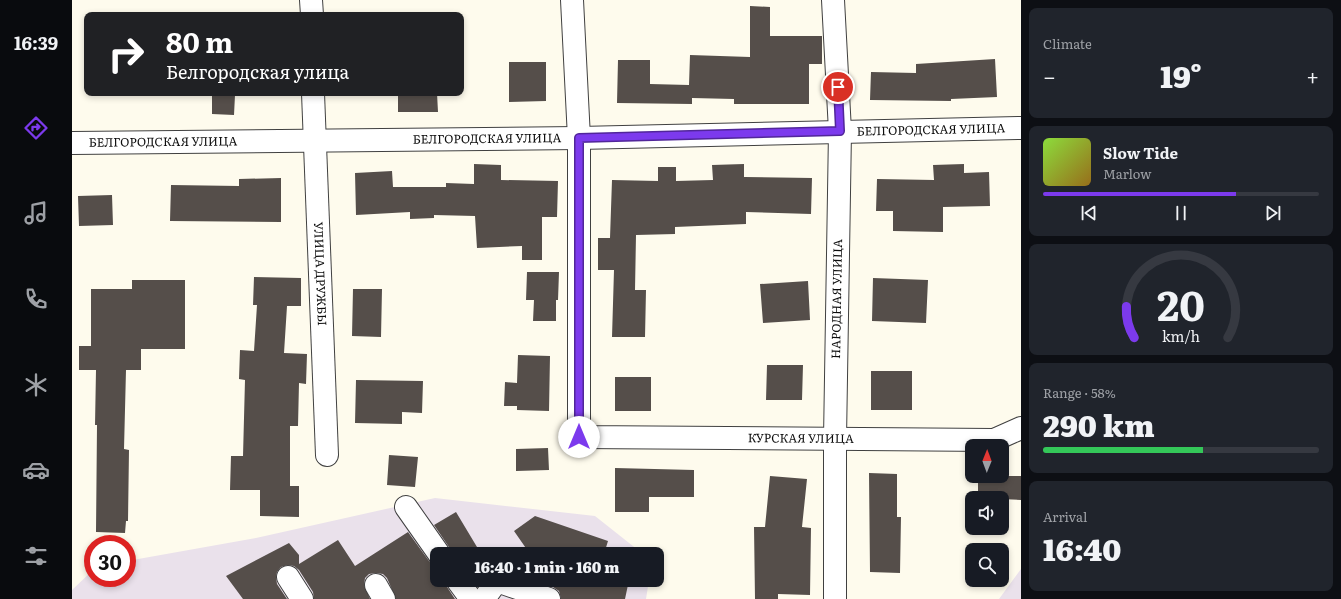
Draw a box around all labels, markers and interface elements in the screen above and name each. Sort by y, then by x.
text: 80 m [166,20,233,62]
icon: right [100,28,152,80]
text: 16:39 [14,29,58,56]
text: Climate [1043,34,1092,53]
text: 19° [1160,53,1202,97]
text: Белгородская улица [166,58,349,85]
text: − [1043,59,1056,92]
text: + [1306,59,1319,92]
pin [821,70,855,104]
icon: arrive [827,76,849,98]
icon: directions [22,114,50,142]
street label: БЕЛГОРОДСКАЯ УЛИЦА [856,118,1006,140]
street label: БЕЛГОРОДСКАЯ УЛИЦА [413,128,562,148]
street label: БЕЛГОРОДСКАЯ УЛИЦА [89,131,238,151]
text: Slow Tide [1103,141,1178,164]
text: Marlow [1103,164,1151,183]
icon: music [22,199,50,227]
icon: previous [1078,202,1100,224]
icon: pause [1170,202,1192,224]
icon: next [1262,202,1284,224]
street label: УЛИЦА ДРУЖБЫ [310,222,332,326]
street label: НАРОДНАЯ УЛИЦА [826,239,846,359]
text: 20 [1157,271,1205,333]
icon: phone [22,285,50,313]
text: km/h [1162,324,1201,345]
icon: climate [22,371,50,399]
text: Range · 58% [1043,383,1116,402]
text: 290 km [1043,402,1155,446]
position arrow [558,416,600,458]
street label: КУРСКАЯ УЛИЦА [748,428,854,447]
north arrow [965,439,1009,483]
map controls [965,439,1009,587]
icon: car [22,456,50,484]
button: sound [965,491,1009,535]
text: Arrival [1043,507,1087,526]
text: 16:40 [1043,526,1121,570]
speed limit sign: 30 [84,535,136,587]
icon: filters [22,542,50,570]
button: search [965,543,1009,587]
text: 16:40 · 1 min · 160 m [474,555,620,578]

